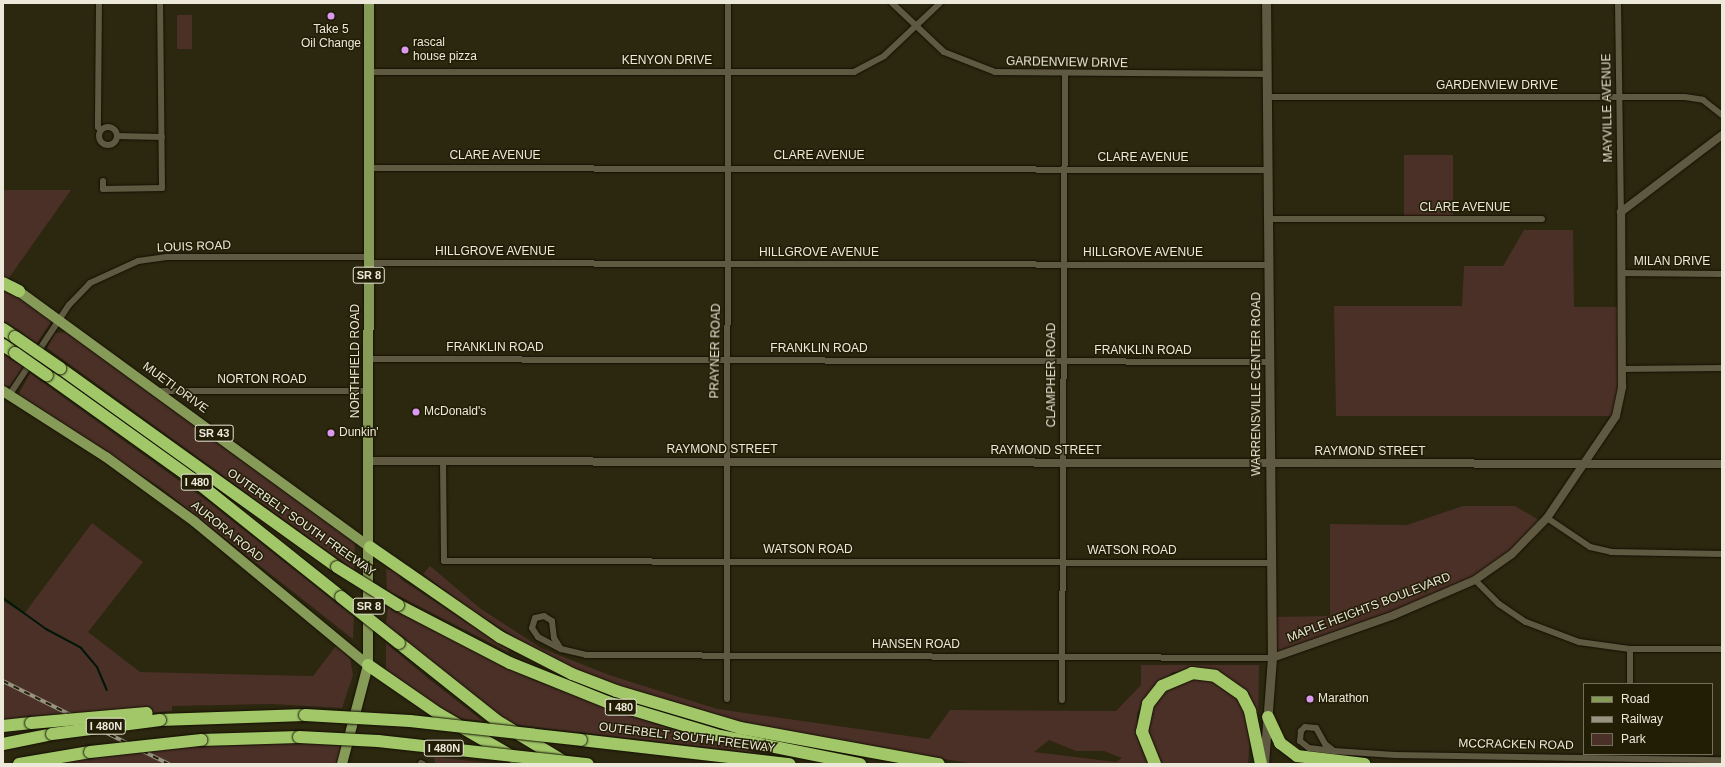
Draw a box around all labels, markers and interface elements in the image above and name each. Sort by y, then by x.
marker: Take 5 Oil Change [326,11,336,21]
place label: Take 5 Oil Change [301,23,361,51]
place label: rascal house pizza [413,36,477,64]
marker: rascal house pizza [400,45,410,55]
street label: MAYVILLE AVENUE [1600,53,1616,163]
street label: KENYON DRIVE [622,54,712,68]
street label: GARDENVIEW DRIVE [1006,55,1128,71]
street label: GARDENVIEW DRIVE [1436,79,1558,93]
street label: CLARE AVENUE [449,149,541,163]
street label: CLARE AVENUE [773,149,865,163]
street label: CLARE AVENUE [1097,151,1189,165]
street label: CLARE AVENUE [1419,201,1511,215]
street label: LOUIS ROAD [157,239,231,255]
street label: HILLGROVE AVENUE [435,245,555,259]
street label: HILLGROVE AVENUE [759,246,879,260]
street label: HILLGROVE AVENUE [1083,246,1203,260]
street label: MILAN DRIVE [1634,255,1710,269]
road number: SR 8 [352,266,386,284]
street label: WARRENSVILLE CENTER ROAD [1250,292,1264,476]
street label: PRAYNER ROAD [708,303,724,399]
street label: NORTHFIELD ROAD [349,304,363,418]
street label: CLAMPHER ROAD [1045,323,1059,427]
street label: FRANKLIN ROAD [446,341,544,355]
street label: FRANKLIN ROAD [770,342,868,356]
street label: FRANKLIN ROAD [1094,344,1192,358]
street label: MUETI DRIVE [139,359,211,417]
street label: NORTON ROAD [217,373,307,387]
place label: McDonald's [424,405,486,419]
marker: McDonald's [411,407,421,417]
road number: SR 43 [194,424,234,442]
place label: Dunkin' [339,426,379,440]
marker: Dunkin' [326,428,336,438]
street label: RAYMOND STREET [666,443,778,457]
street label: RAYMOND STREET [990,444,1102,458]
street label: RAYMOND STREET [1314,445,1426,459]
street label: OUTERBELT SOUTH FREEWAY [224,466,378,580]
road number: I 480 [180,473,214,491]
street label: AURORA ROAD [188,498,266,566]
street label: WATSON ROAD [763,543,853,557]
street label: WATSON ROAD [1087,544,1177,558]
street label: MAPLE HEIGHTS BOULEVARD [1285,570,1453,646]
road number: SR 8 [352,597,386,615]
street label: HANSEN ROAD [872,638,960,652]
legend [1583,683,1713,755]
place label: Marathon [1318,692,1369,706]
text: Road [1621,692,1650,706]
marker: Marathon [1305,694,1315,704]
road number: I 480 [604,698,638,716]
text: Railway [1621,712,1663,726]
road number: I 480N [85,717,127,735]
street label: OUTERBELT SOUTH FREEWAY [598,720,776,756]
text: Park [1621,732,1646,746]
street label: MCCRACKEN ROAD [1458,737,1574,753]
road number: I 480N [423,739,465,757]

